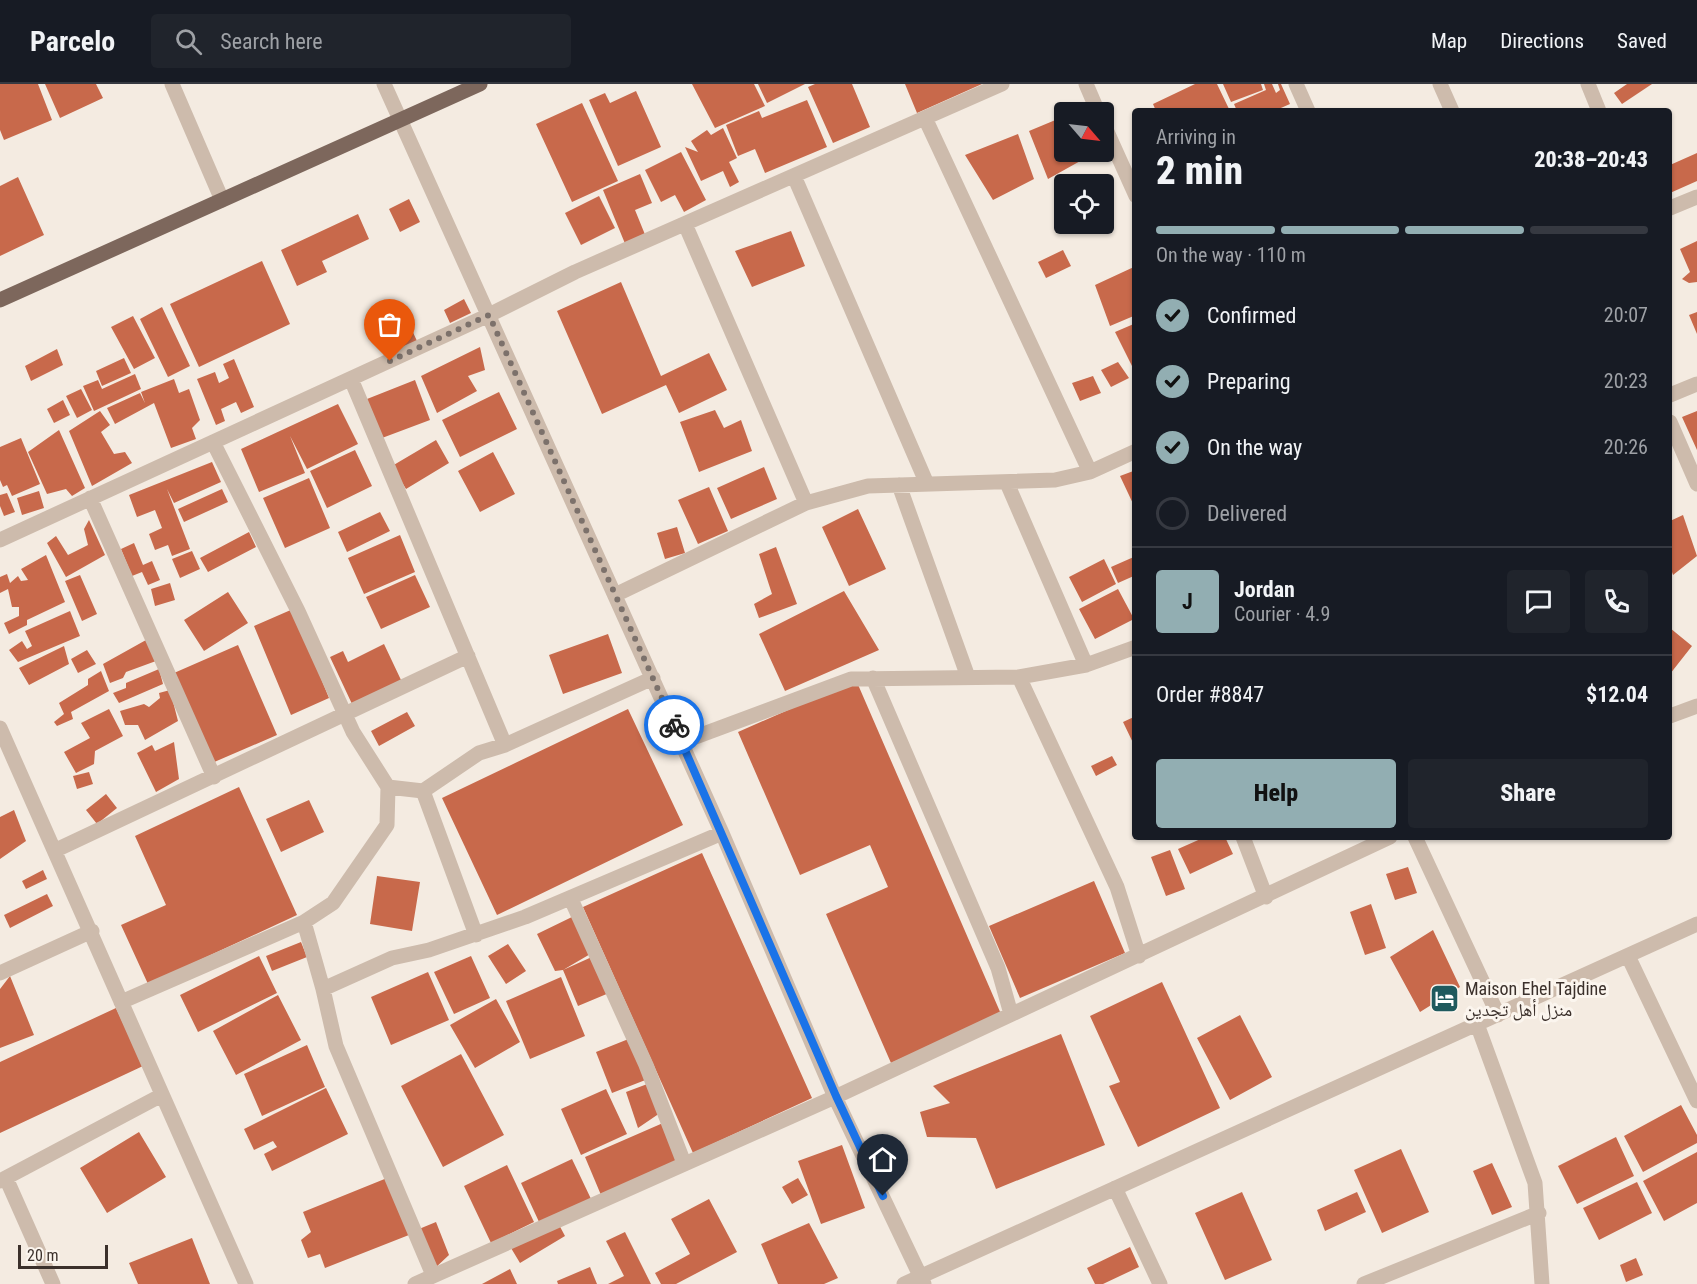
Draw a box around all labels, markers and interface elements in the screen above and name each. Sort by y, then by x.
search box [151,14,571,68]
text: Parcelo [30,25,115,58]
icon: search [172,25,205,58]
text: Search here [220,29,323,54]
text: Map [1431,29,1467,53]
text: Directions [1500,29,1584,53]
text: Saved [1617,29,1667,53]
north arrow [1054,102,1114,162]
map controls [1054,102,1114,234]
text: Arriving in [1156,125,1236,149]
text: 20:38–20:43 [1534,147,1648,172]
text: 2 min [1156,148,1243,194]
button: locate [1054,174,1114,234]
text: On the way · 110 m [1156,243,1306,267]
pin [364,299,415,361]
icon: check [1156,299,1189,332]
text: Confirmed [1207,303,1296,328]
text: 20:07 [1604,303,1648,327]
icon: bag [373,308,406,341]
icon: check [1156,365,1189,398]
text: Preparing [1207,369,1291,394]
text: 20:23 [1604,369,1648,393]
icon: check [1156,431,1189,464]
text: On the way [1207,435,1302,460]
text: 20:26 [1604,435,1648,459]
text: Delivered [1207,501,1287,526]
button: chat [1507,570,1570,633]
button: phone [1585,570,1648,633]
text: Jordan [1234,577,1295,602]
text: J [1182,589,1193,614]
text: Courier · 4.9 [1234,602,1330,626]
text: Order #8847 [1156,682,1264,707]
text: $12.04 [1586,682,1648,707]
courier [644,695,704,755]
icon: bike [658,709,691,742]
button: Help [1156,759,1396,828]
button: Share [1408,759,1648,828]
place label: Maison Ehel Tajdine منزل أهل تجدين [1465,978,1607,1021]
hotel icon: Maison Ehel Tajdine منزل أهل تجدين [1428,982,1460,1014]
pin [857,1134,908,1196]
icon: home [866,1143,899,1176]
scale bar [18,1242,108,1270]
text: 20 m [27,1246,59,1265]

